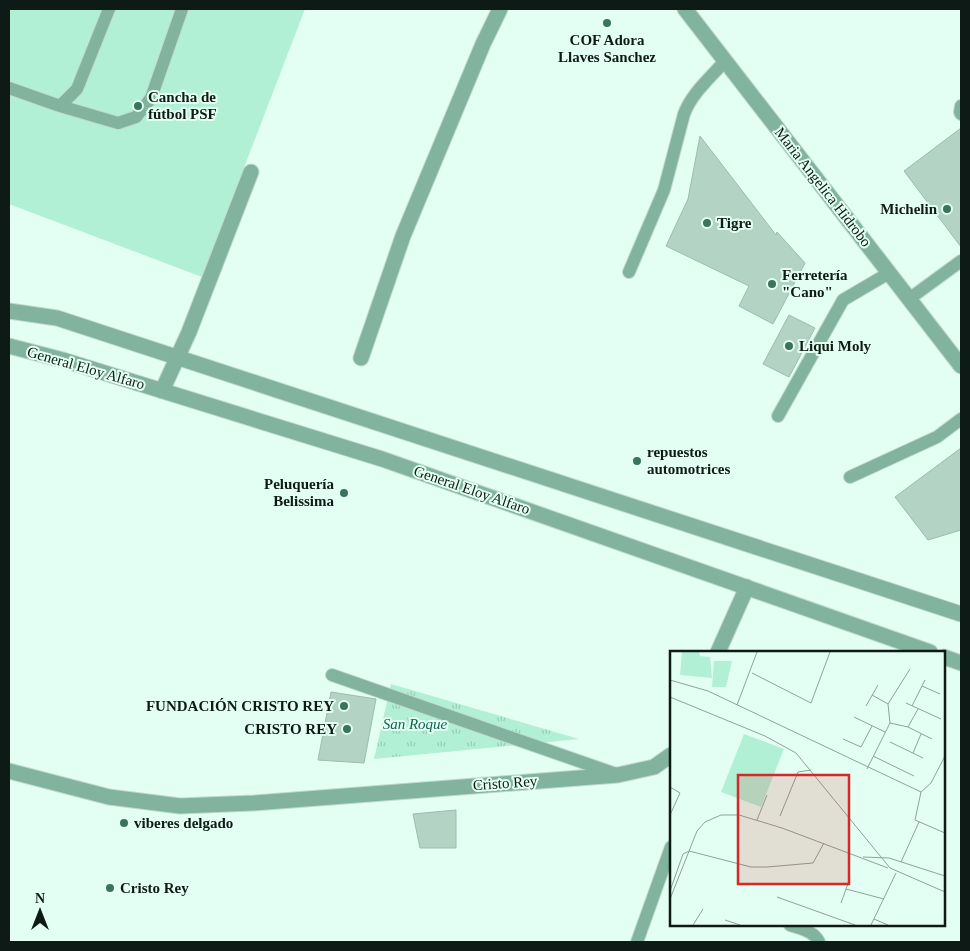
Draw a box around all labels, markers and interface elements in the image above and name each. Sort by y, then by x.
marker: COF Adora Llaves Sanchez [601,17,613,29]
place label: COF Adora Llaves Sanchez [558,32,656,65]
place label: Cancha de fútbol PSF [148,89,217,122]
marker: Cancha de fútbol PSF [132,100,144,112]
street label: Maria Angelica Hidrobo [772,124,874,250]
place label: Michelin [880,201,938,217]
marker: Michelin [941,203,953,215]
place label: Tigre [717,215,752,231]
marker: Tigre [701,217,713,229]
place label: Ferretería "Cano" [782,267,848,300]
marker: Ferretería "Cano" [766,278,778,290]
place label: Liqui Moly [799,338,872,354]
marker: Liqui Moly [783,340,795,352]
street label: General Eloy Alfaro [25,344,147,392]
place label: repuestos automotrices [647,444,730,477]
marker: repuestos automotrices [631,455,643,467]
street label: General Eloy Alfaro [412,463,532,517]
place label: Peluquería Belissima [264,476,334,509]
marker: Peluquería Belissima [338,487,350,499]
inset map [670,651,945,926]
place label: FUNDACIÓN CRISTO REY [146,698,334,714]
marker: FUNDACIÓN CRISTO REY [338,700,350,712]
park label: San Roque [383,716,448,732]
place label: CRISTO REY [244,721,337,737]
marker: CRISTO REY [341,723,353,735]
street label: Cristo Rey [472,773,538,793]
place label: viberes delgado [134,815,233,831]
marker: viberes delgado [118,817,130,829]
place label: Cristo Rey [120,880,189,896]
marker: Cristo Rey [104,882,116,894]
north arrow [15,886,65,936]
text: N [35,891,45,906]

